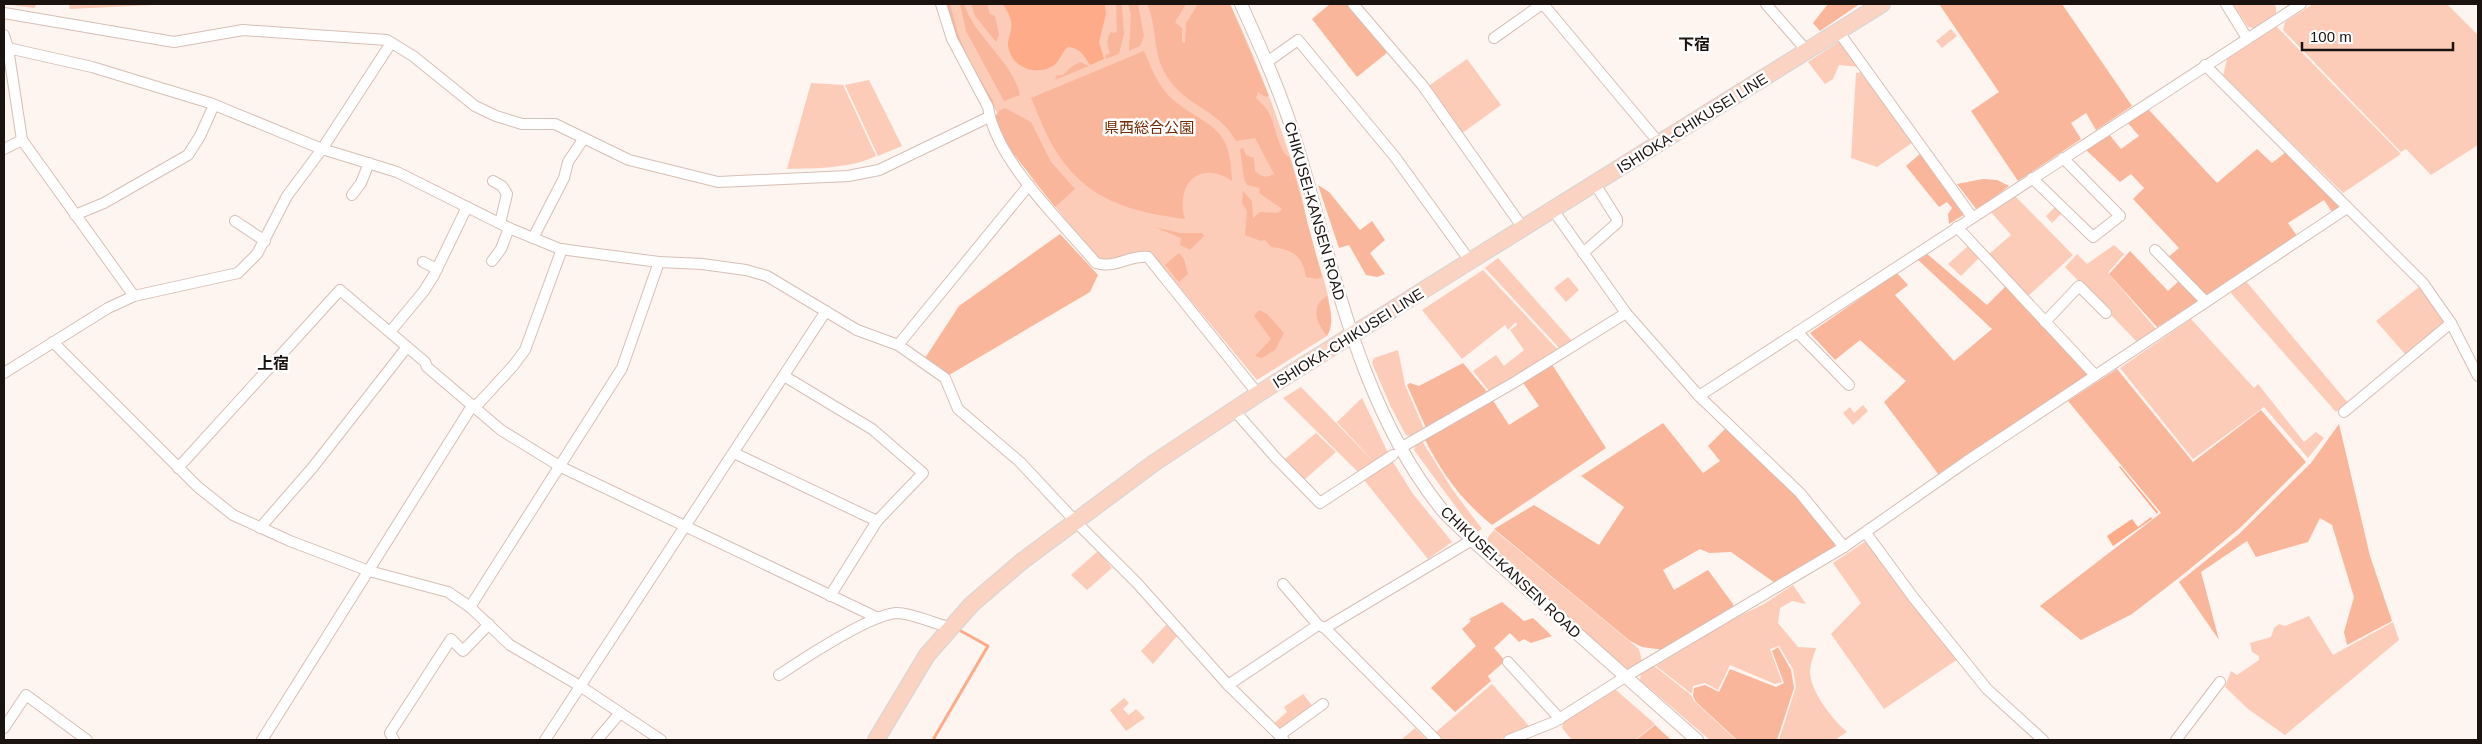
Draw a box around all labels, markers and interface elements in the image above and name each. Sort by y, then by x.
scale bar [2302,20,2453,52]
text: 100 m [2310,28,2352,45]
district label: 下宿 [1678,36,1710,53]
street label: ISHIOKA-CHIKUSEI LINE [1614,70,1770,176]
park label: 県西総合公園 [1104,119,1194,136]
street label: CHIKUSEI-KANSEN ROAD [1281,120,1349,302]
street label: ISHIOKA-CHIKUSEI LINE [1270,285,1426,391]
district label: 上宿 [257,355,289,372]
street label: CHIKUSEI-KANSEN ROAD [1438,503,1585,641]

